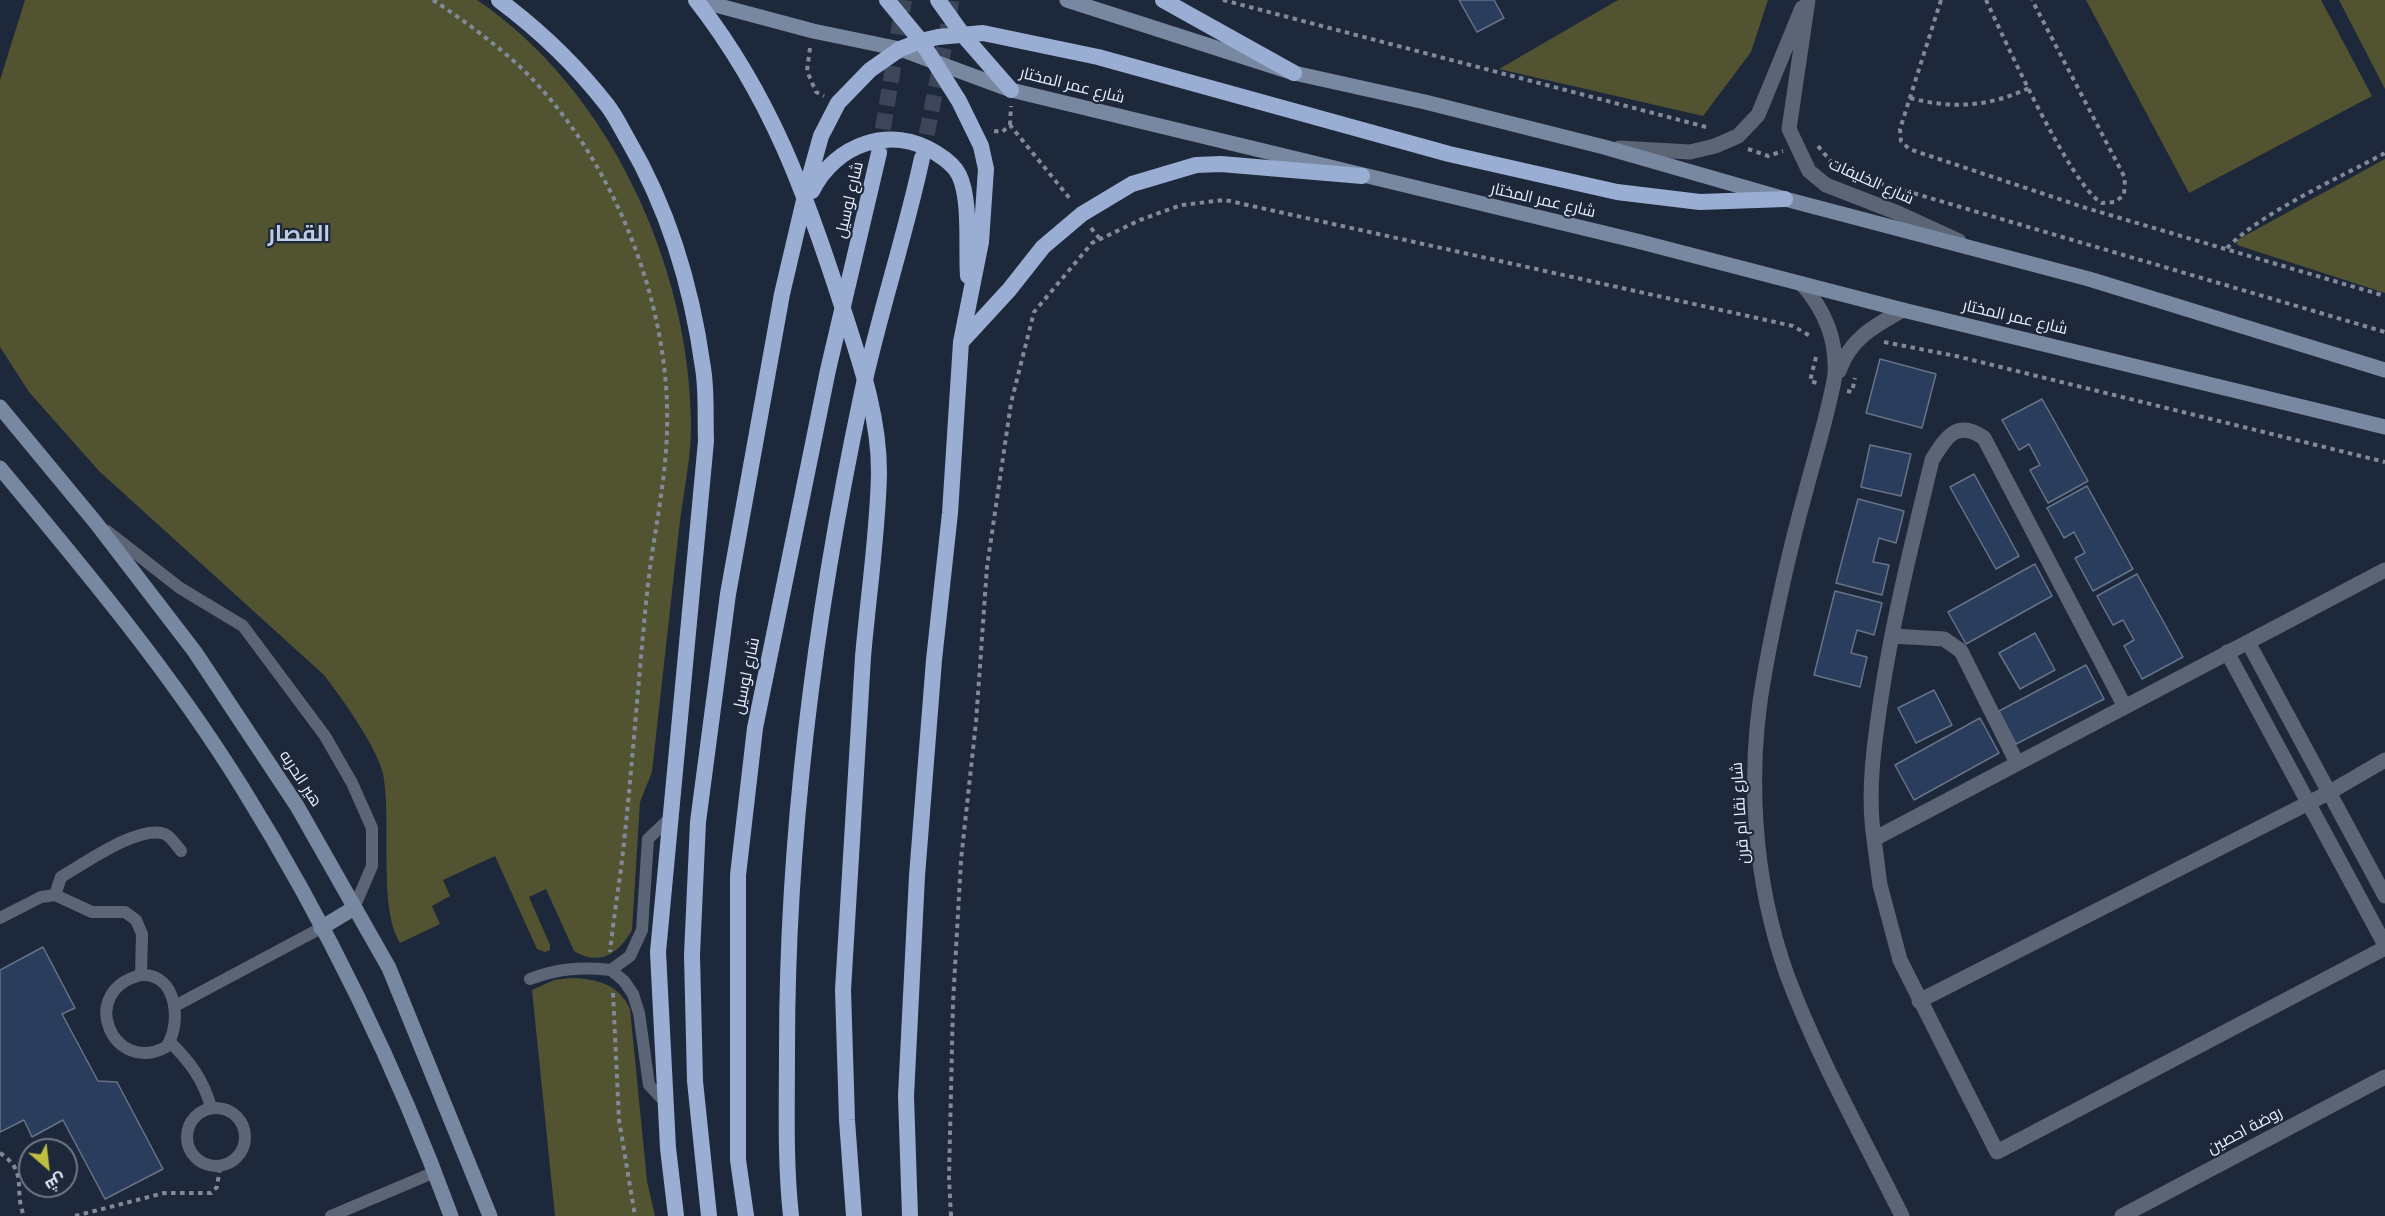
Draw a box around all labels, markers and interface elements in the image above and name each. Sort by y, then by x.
street label: شارع عمر المختار [1018,64,1126,108]
street label: شارع الخليفات [1826,155,1916,209]
street label: شارع لوسيل [832,160,868,240]
street label: شارع عمر المختار [1489,180,1597,222]
district label: القصار [268,222,330,248]
street label: شارع عمر المختار [1961,297,2069,339]
street label: شارع لوسيل [730,636,764,716]
street label: هير الحربه [275,747,325,811]
street label: شارع نقا ام قرن [1728,761,1754,865]
street label: روضة احصين [2204,1103,2286,1159]
north arrow [18,1138,78,1198]
text: ش [42,1168,69,1196]

